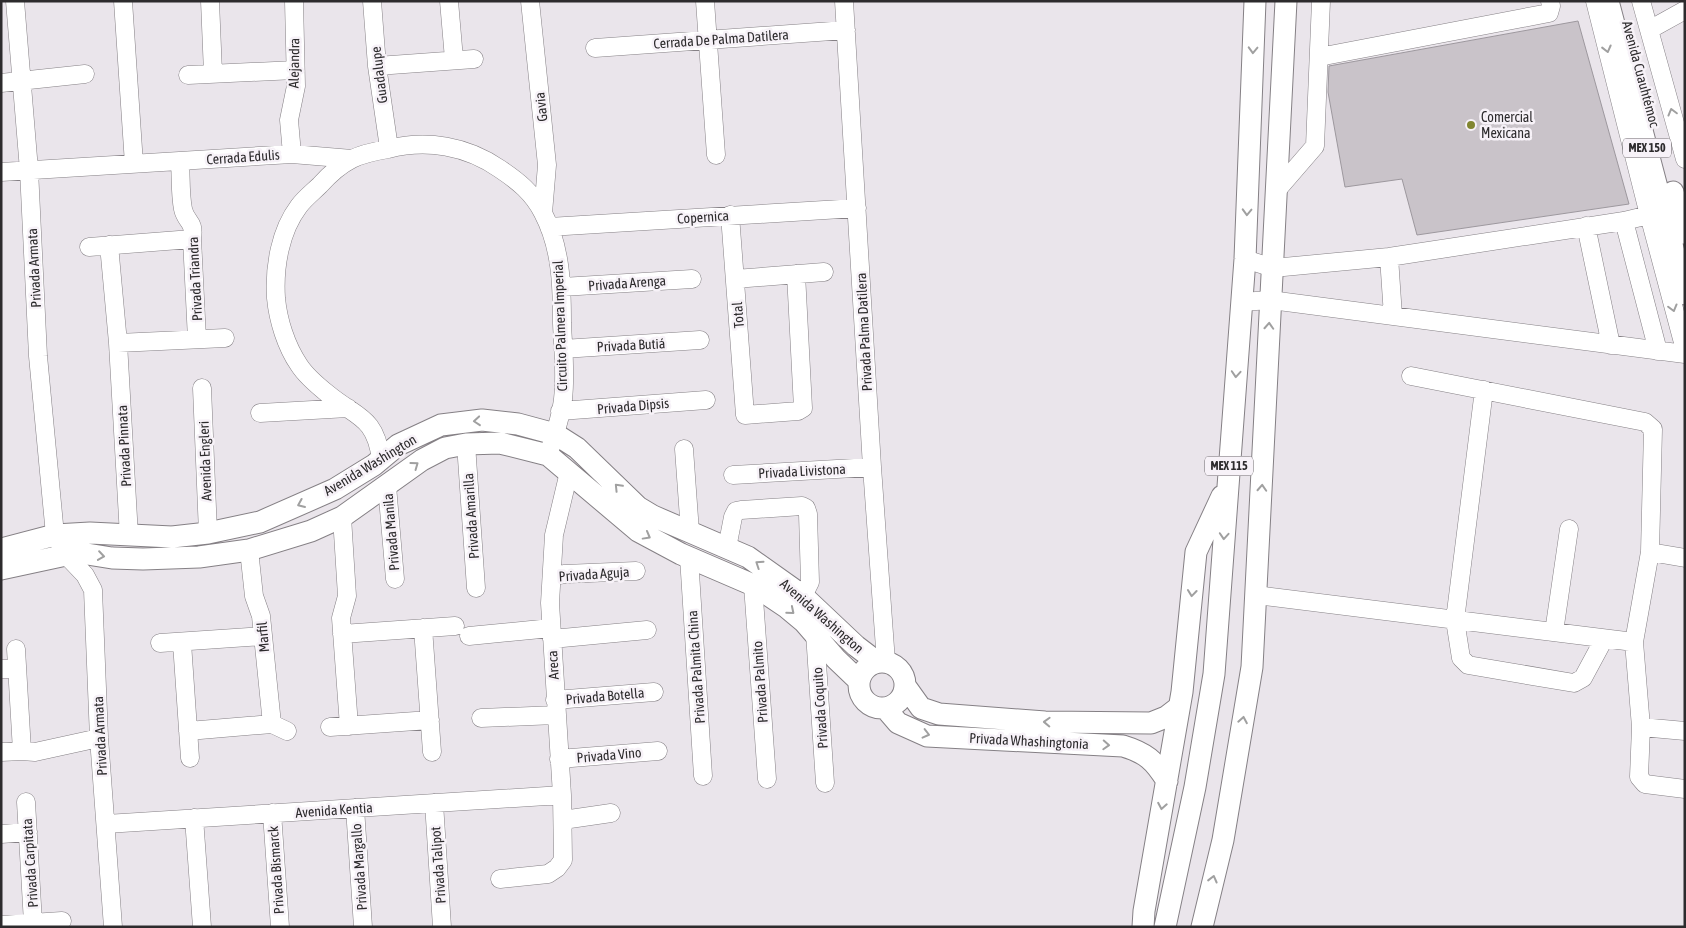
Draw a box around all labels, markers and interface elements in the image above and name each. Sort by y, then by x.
street label: Avenida Cuauhtémoc [1619,19,1663,130]
street label: Cerrada De Palma Datilera [653,26,789,52]
street label: Alejandra [286,38,302,88]
one-way arrow [1601,44,1612,53]
street label: Guadalupe [368,46,390,104]
one-way arrow [1248,46,1258,54]
street label: Gavia [532,92,550,122]
place label: Comercial Mexicana [1481,109,1533,141]
one-way arrow [1667,109,1677,117]
marker: Comercial Mexicana [1465,119,1477,131]
road number: MEX 150 [1623,138,1671,158]
street label: Cerrada Edulis [206,146,280,168]
street label: Copernica [677,207,729,227]
one-way arrow [1242,209,1252,217]
street label: Privada Armata [24,228,44,308]
street label: Privada Triandra [185,236,205,322]
street label: Circuito Palmera Imperial [550,260,570,392]
street label: Privada Arenga [588,272,666,294]
street label: Privada Palma Datilera [853,272,875,392]
street label: Total [729,301,747,329]
one-way arrow [1668,303,1678,311]
one-way arrow [1264,322,1274,330]
street label: Privada Butiá [596,335,666,355]
one-way arrow [1231,371,1242,379]
street label: Privada Dipsis [596,395,670,417]
street label: Privada Pinnata [114,405,134,487]
one-way arrow [472,416,480,427]
street label: Avenida Engleri [196,421,214,501]
street label: Avenida Washington [321,431,419,499]
road number: MEX 115 [1205,456,1253,476]
street label: Privada Livistona [758,461,846,481]
one-way arrow [409,462,419,471]
street label: Privada Amarilla [460,472,482,560]
one-way arrow [615,483,624,492]
one-way arrow [1256,484,1267,492]
street label: Privada Manila [380,493,402,571]
one-way arrow [297,498,306,509]
one-way arrow [642,530,651,540]
one-way arrow [1218,533,1229,541]
one-way arrow [97,550,105,561]
one-way arrow [755,561,764,571]
street label: Privada Aguja [558,564,630,584]
street label: Avenida Washington [777,575,867,657]
one-way arrow [1187,590,1198,598]
one-way arrow [785,605,794,614]
street label: Privada Palmita China [684,610,708,724]
street label: Marfil [254,621,272,653]
street label: Privada Palmito [749,641,771,723]
street label: Areca [544,650,562,680]
street label: Privada Coquito [809,667,831,749]
street label: Privada Botella [565,685,645,707]
street label: Privada Armata [90,696,110,776]
one-way arrow [1238,715,1248,724]
one-way arrow [1043,716,1051,727]
one-way arrow [922,728,931,739]
street label: Privada Whashingtonia [969,730,1089,752]
one-way arrow [1102,739,1110,750]
street label: Privada Vino [576,744,642,766]
street label: Avenida Kentia [295,799,373,821]
one-way arrow [1158,802,1168,811]
street label: Privada Carpitata [19,818,41,908]
street label: Privada Margallo [348,823,370,911]
street label: Privada Bismarck [265,825,287,915]
street label: Privada Talipot [427,826,449,904]
one-way arrow [1208,876,1218,884]

